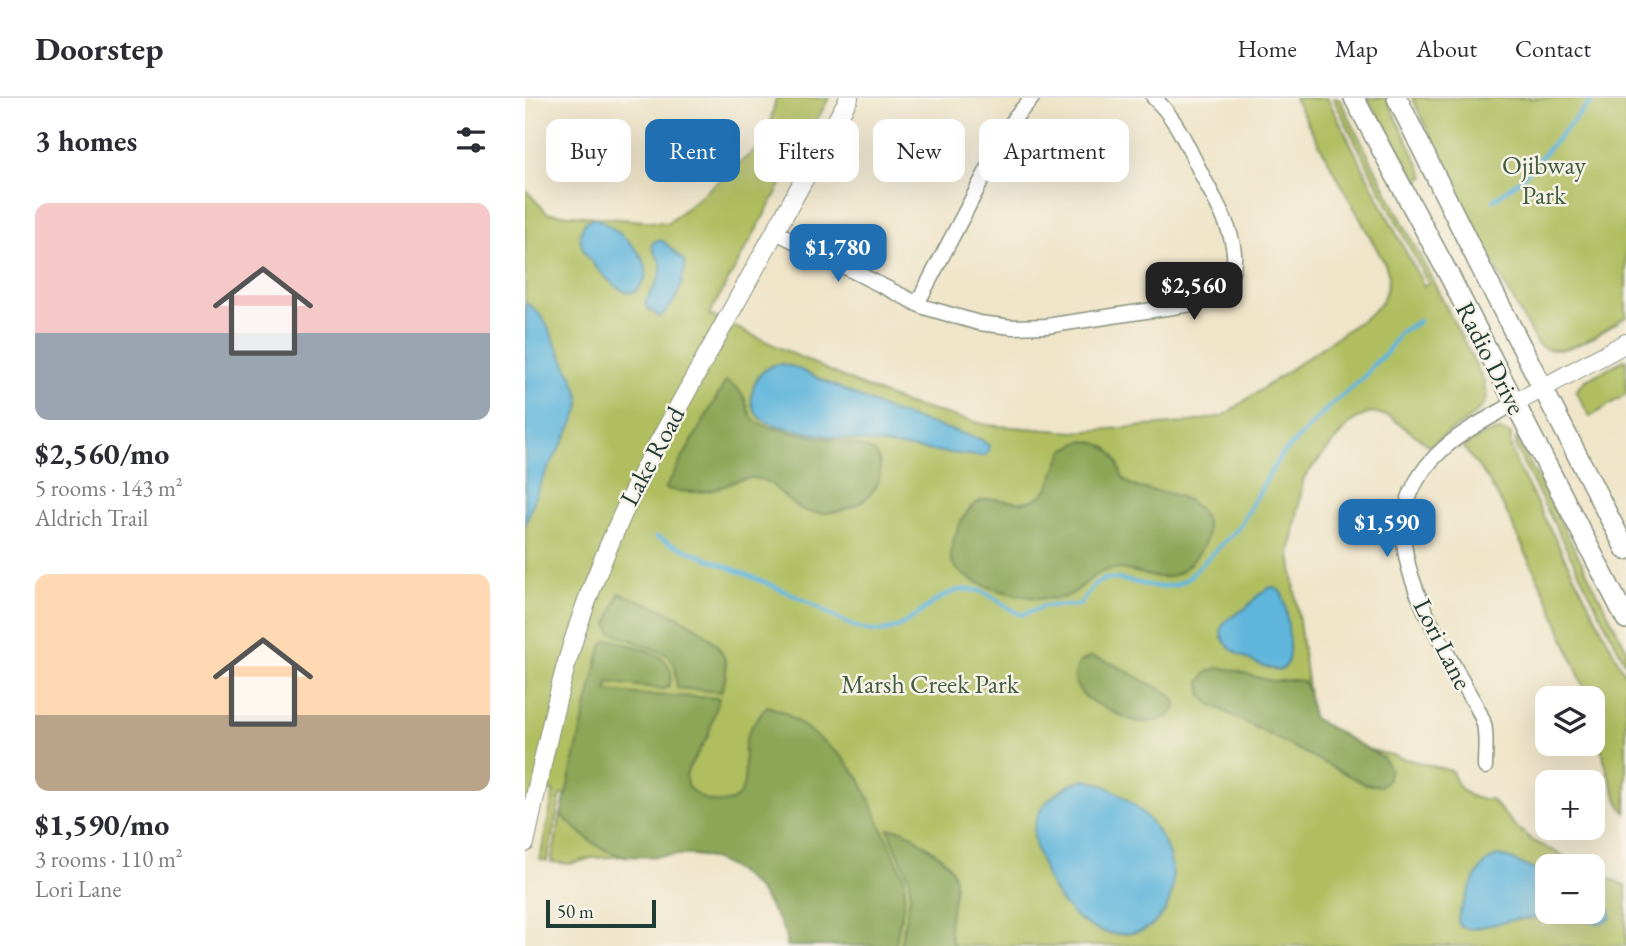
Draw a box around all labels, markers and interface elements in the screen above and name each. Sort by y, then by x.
text: Doorstep [35,27,163,70]
text: Home [1237,33,1297,64]
text: Map [1335,33,1378,64]
text: About [1416,33,1477,64]
text: Contact [1515,33,1591,64]
chip: Buy [546,119,631,182]
chip: Rent [645,119,740,182]
chip: Filters [754,119,859,182]
chip: New [873,119,965,182]
chip: Apartment [979,119,1129,182]
text: 3 homes [35,121,137,160]
icon: filters [452,121,490,159]
park label: Ojibway Park [1502,148,1587,212]
pin: $1,780 [781,225,895,284]
text: $1,780 [806,232,870,262]
icon: home [200,248,326,374]
pin: $2,560 [1137,262,1251,322]
text: $2,560 [1162,270,1226,300]
street label: Radio Drive [1448,296,1534,420]
street label: Lake Road [612,400,693,511]
text: $2,560/mo [35,434,169,473]
text: 5 rooms · 143 m² [35,473,183,503]
pin: $1,590 [1330,500,1444,559]
text: Aldrich Trail [35,503,148,533]
text: $1,590 [1355,507,1419,537]
street label: Lori Lane [1406,593,1480,695]
icon: home [200,619,326,745]
park label: Marsh Creek Park [841,667,1020,701]
map controls [1535,686,1605,924]
button: layers [1535,686,1605,756]
button: + [1535,770,1605,840]
text: $1,590/mo [35,805,169,844]
text: 3 rooms · 110 m² [35,844,183,874]
button: − [1535,854,1605,924]
text: Lori Lane [35,874,121,904]
scale bar [546,897,656,929]
text: 50 m [557,899,594,924]

